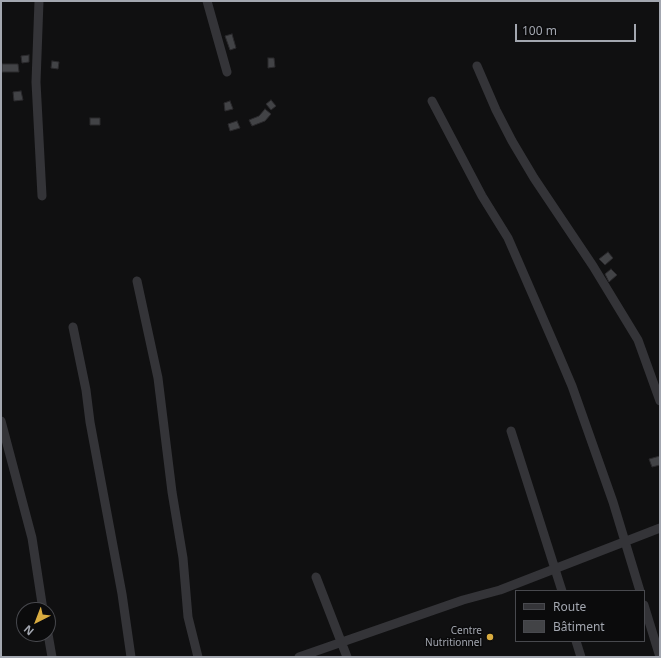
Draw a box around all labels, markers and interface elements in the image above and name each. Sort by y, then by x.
scale bar [517,16,638,42]
text: 100 m [522,22,557,39]
legend [515,590,645,642]
text: Route [553,598,586,615]
north arrow [16,602,56,642]
text: Bâtiment [553,618,605,635]
text: N [20,622,37,639]
place label: Centre Nutritionnel [425,625,482,648]
marker: Centre Nutritionnel [485,632,495,642]

